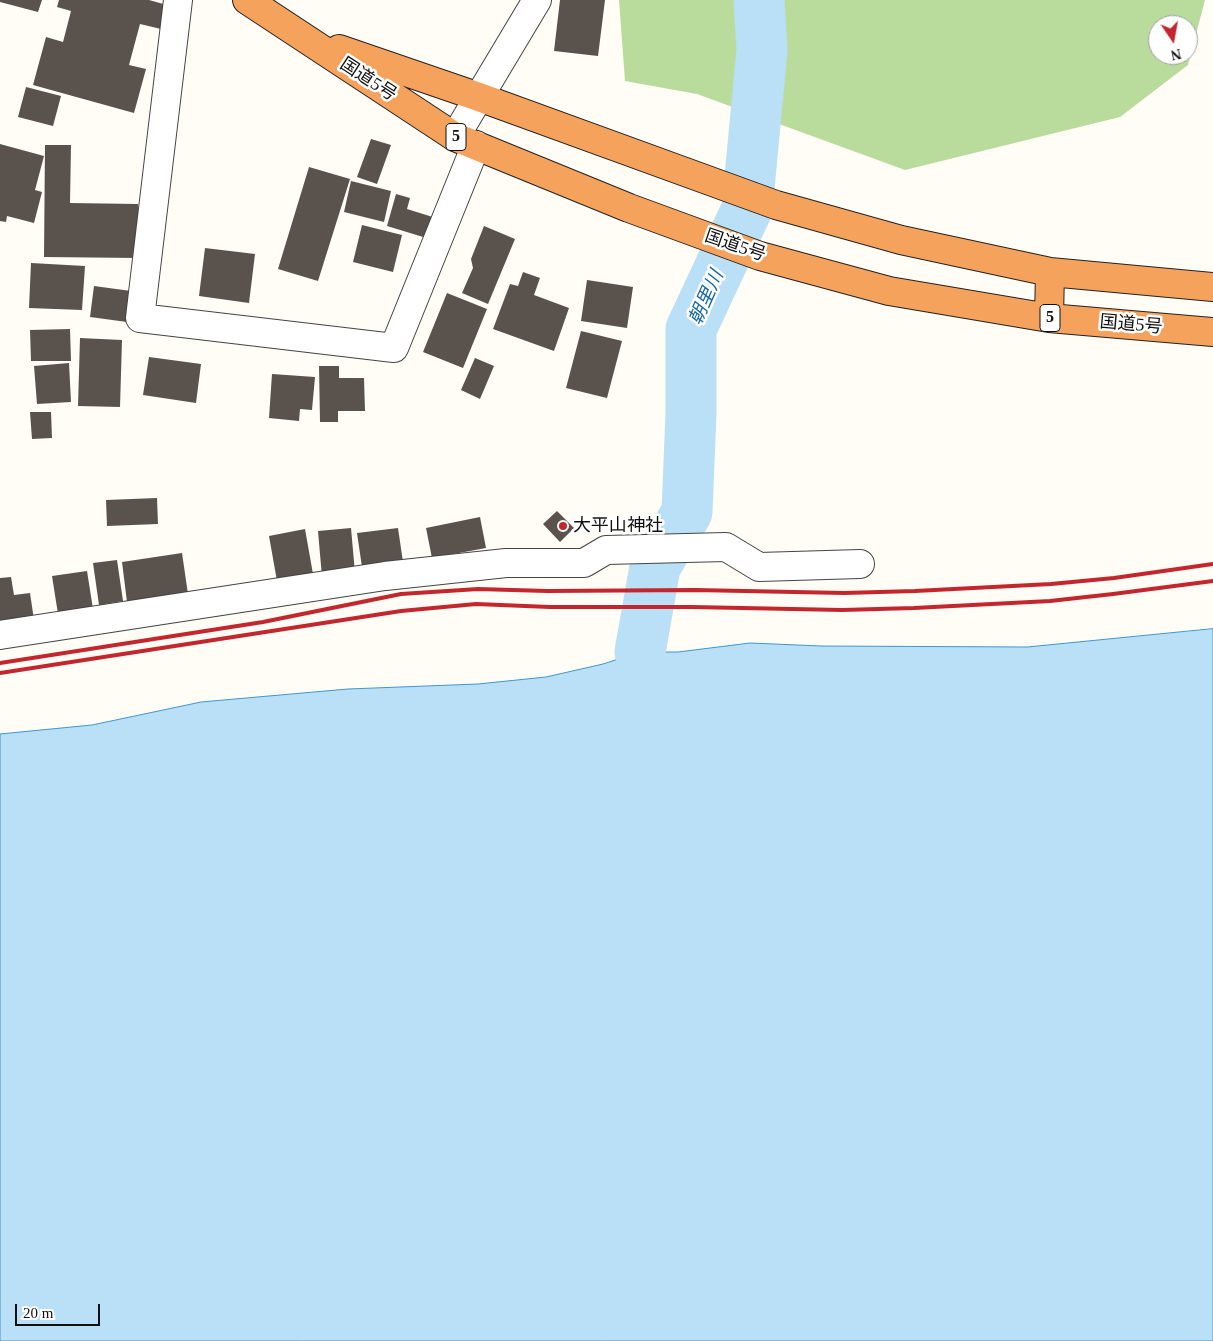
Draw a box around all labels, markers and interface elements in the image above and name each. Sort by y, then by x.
north arrow [1148,15,1198,65]
text: N [1170,46,1183,63]
street label: 国道5号 [336,54,400,106]
road number: 5 [446,124,466,150]
street label: 国道5号 [702,226,768,266]
water label: 朝里川 [685,267,729,329]
road number: 5 [1040,304,1060,332]
street label: 国道5号 [1099,311,1163,339]
place label: 大平山神社 [573,515,663,537]
marker: 大平山神社 [557,520,569,532]
scale bar [18,1294,102,1326]
text: 20 m [23,1305,53,1321]

